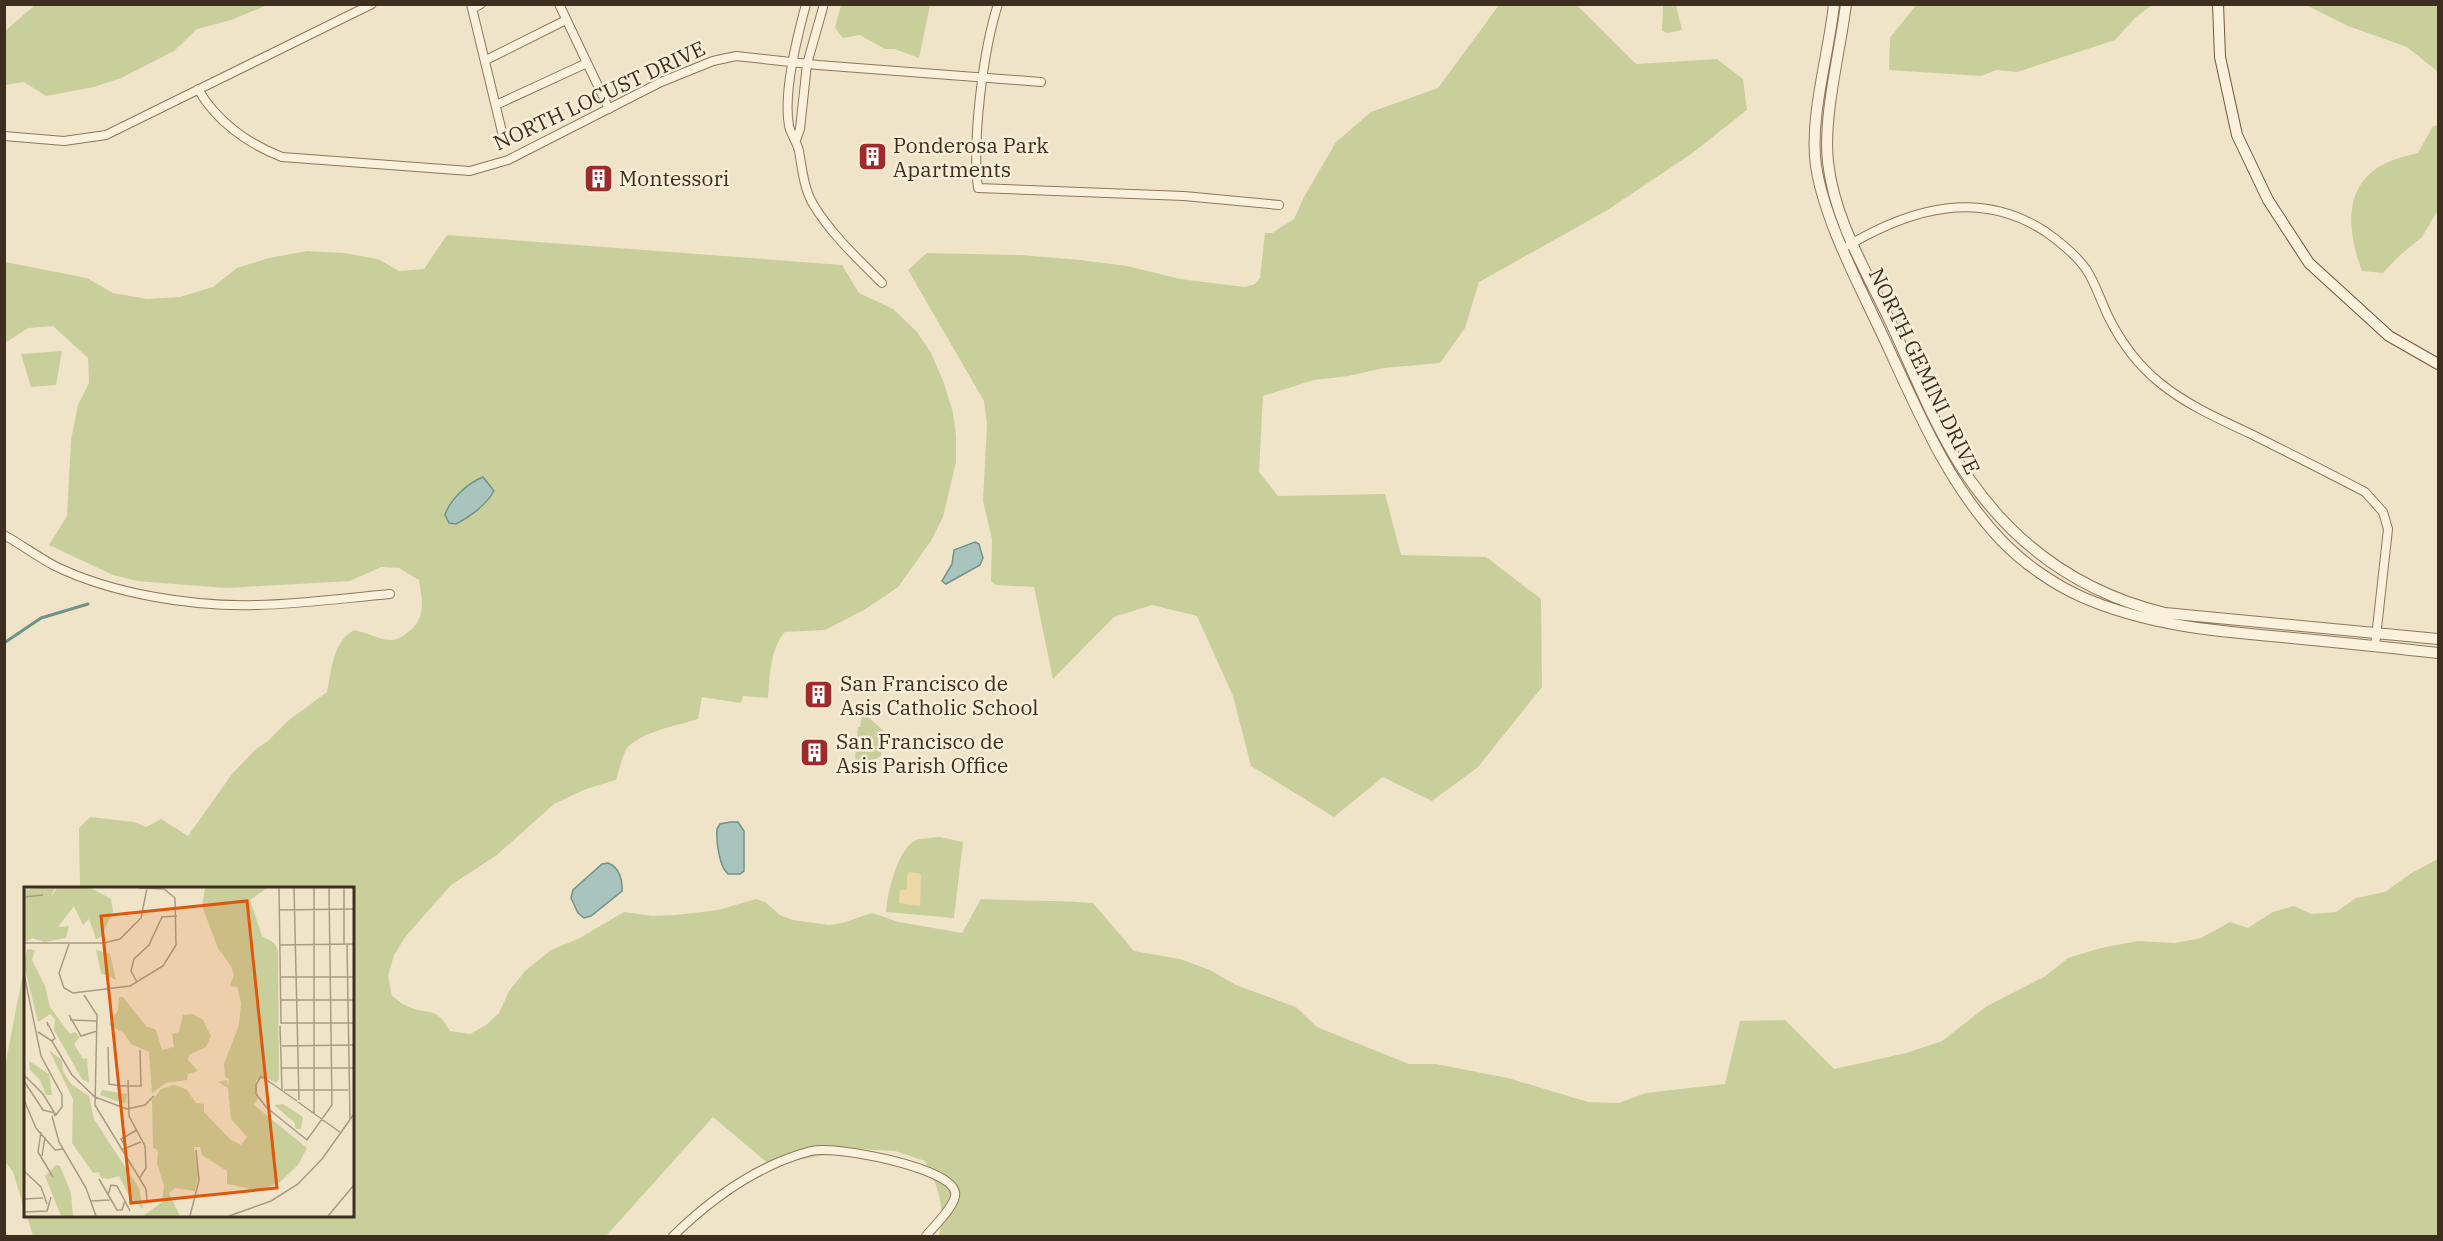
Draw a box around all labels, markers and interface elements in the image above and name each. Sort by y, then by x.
street label: NORTH LOCUST DRIVE [488,34,710,156]
place label: Ponderosa Park Apartments [893,131,1049,183]
building icon: Ponderosa Park Apartments [856,141,888,173]
building icon: Montessori [582,162,614,194]
place label: Montessori [619,164,729,192]
street label: NORTH GEMINI DRIVE [1863,263,1987,479]
place label: San Francisco de Asis Catholic School [840,669,1039,721]
building icon: San Francisco de Asis Catholic School [803,679,835,711]
place label: San Francisco de Asis Parish Office [836,727,1008,779]
building icon: San Francisco de Asis Parish Office [799,737,831,769]
inset map [24,887,354,1217]

